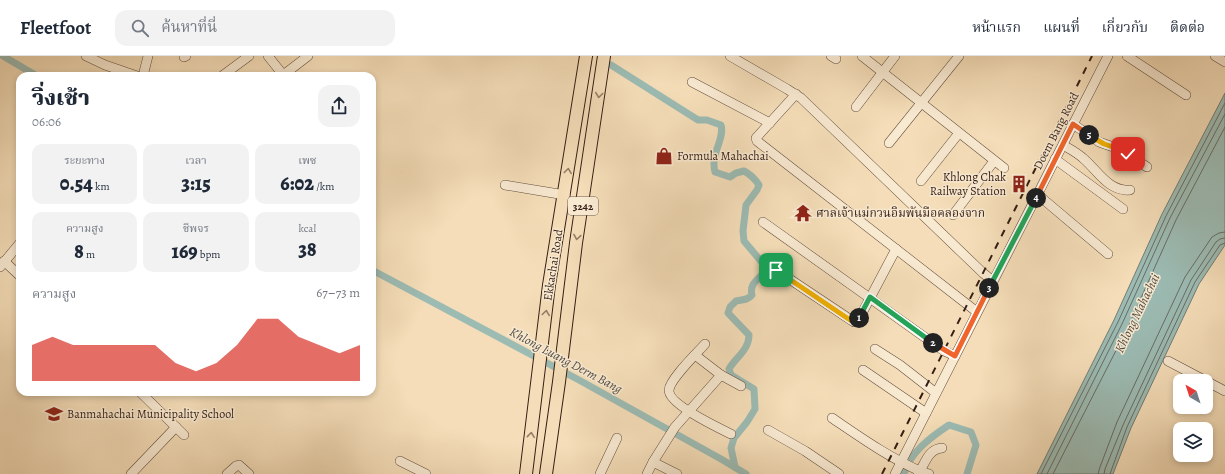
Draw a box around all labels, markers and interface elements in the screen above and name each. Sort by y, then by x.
search box [115,10,395,46]
text: Fleetfoot [20,15,91,41]
icon: search [129,17,151,39]
text: ค้นหาที่นี่ [161,17,217,37]
text: หน้าแรก [972,18,1021,37]
text: แผนที่ [1043,18,1080,37]
text: เกี่ยวกับ [1102,18,1148,37]
text: ติดต่อ [1170,18,1205,37]
text: วิ่งเช้า [32,83,90,113]
button: share [318,85,360,127]
street label: Doem Bang Road [1030,89,1083,172]
one-way arrow [595,92,604,98]
text: 06:06 [32,113,61,130]
pin: 5 [1079,125,1099,145]
text: 5 [1087,127,1091,142]
pin [1111,137,1145,171]
icon: check [1117,143,1139,165]
shop icon: Formula Mahachai [654,146,674,166]
place label: Formula Mahachai [677,148,769,164]
text: ระยะทาง [64,153,105,168]
text: เวลา [185,153,207,168]
text: เพซ [298,153,317,168]
one-way arrow [563,168,572,174]
place label: Khlong Chak Railway Station [930,169,1006,199]
text: 0.54 [60,170,93,197]
text: 3:15 [181,170,211,197]
text: 6:02 [280,170,314,197]
building icon: Khlong Chak Railway Station [1009,174,1029,194]
text: km [93,179,110,194]
text: /km [314,179,334,194]
pin: 4 [1026,188,1046,208]
text: 4 [1033,190,1039,205]
road number: 3242 [568,197,598,215]
temple icon: ศาลเจ้าแม่กวนอิมพันมือคลองจาก [793,203,813,223]
place label: ศาลเจ้าแม่กวนอิมพันมือคลองจาก [816,205,985,221]
text: ความสูง [66,221,103,236]
text: ชีพจร [183,221,209,236]
text: kcal [299,221,316,236]
street label: Ekkachai Road [539,228,567,302]
one-way arrow [574,234,582,240]
text: 38 [298,236,316,263]
text: 8 [74,238,84,265]
text: 169 [172,238,198,265]
text: m [84,247,95,262]
text: bpm [198,247,220,262]
pin [759,253,793,287]
icon: arrive [765,259,787,281]
water label: Khlong Mahachai [1110,270,1164,355]
pin: 3 [979,278,999,298]
text: 3 [987,280,991,295]
text: 67–73 m [316,284,360,301]
text: ความสูง [32,285,76,302]
pin: 1 [849,308,869,328]
one-way arrow [541,310,550,316]
text: 1 [857,310,861,325]
water label: Khlong Luang Derm Bang [507,323,626,397]
pin: 2 [923,333,943,353]
text: 2 [930,335,936,350]
north arrow [1173,374,1213,414]
map controls [1173,374,1213,462]
school or university icon: Banmahachai Municipality School [44,404,64,424]
place label: Banmahachai Municipality School [67,406,234,422]
button: layers [1173,422,1213,462]
one-way arrow [526,432,535,438]

